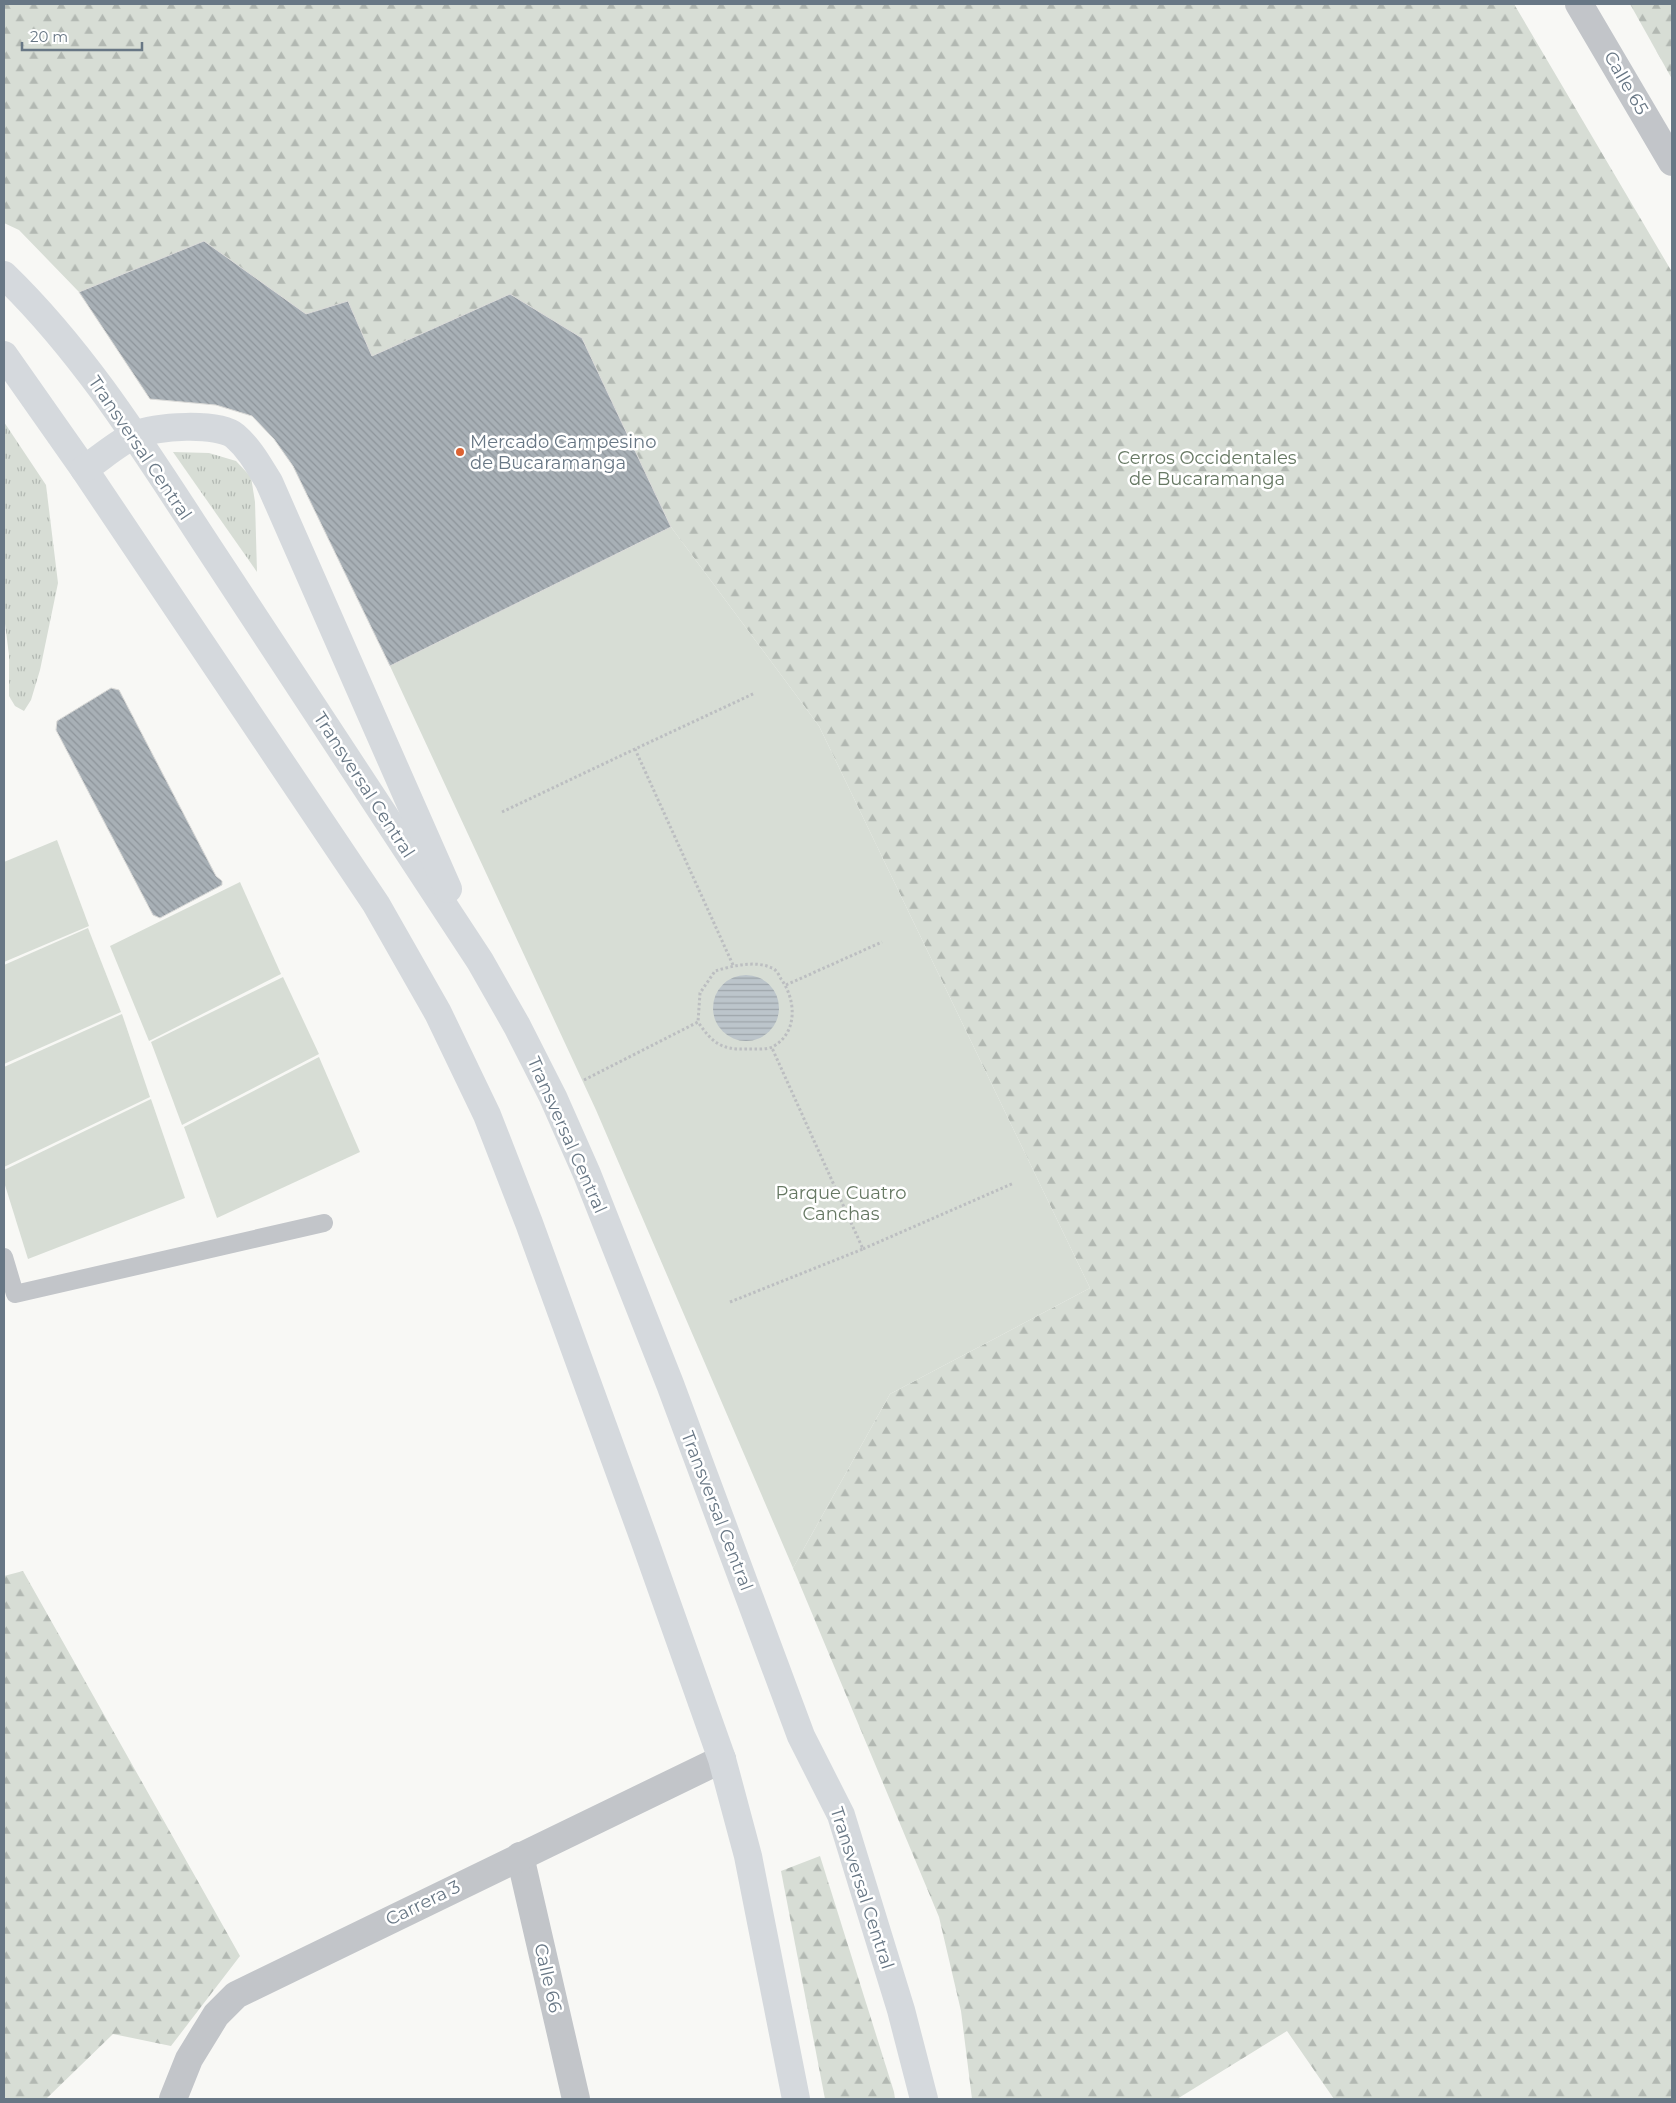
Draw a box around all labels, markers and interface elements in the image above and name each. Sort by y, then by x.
scale bar [22,20,142,52]
text: 20 m [30,27,68,46]
street label: Calle 65 [1599,47,1653,119]
street label: Transversal Central [84,372,196,524]
place label: Mercado Campesino de Bucaramanga [470,431,657,474]
marker: Mercado Campesino de Bucaramanga [454,446,466,458]
park label: Cerros Occidentales de Bucaramanga [1117,447,1297,490]
street label: Transversal Central [309,708,419,862]
street label: Transversal Central [523,1053,611,1217]
park label: Parque Cuatro Canchas [776,1182,906,1225]
street label: Transversal Central [676,1428,758,1594]
street label: Transversal Central [825,1804,899,1972]
street label: Carrera 3 [382,1876,464,1930]
street label: Calle 66 [529,1941,567,2015]

